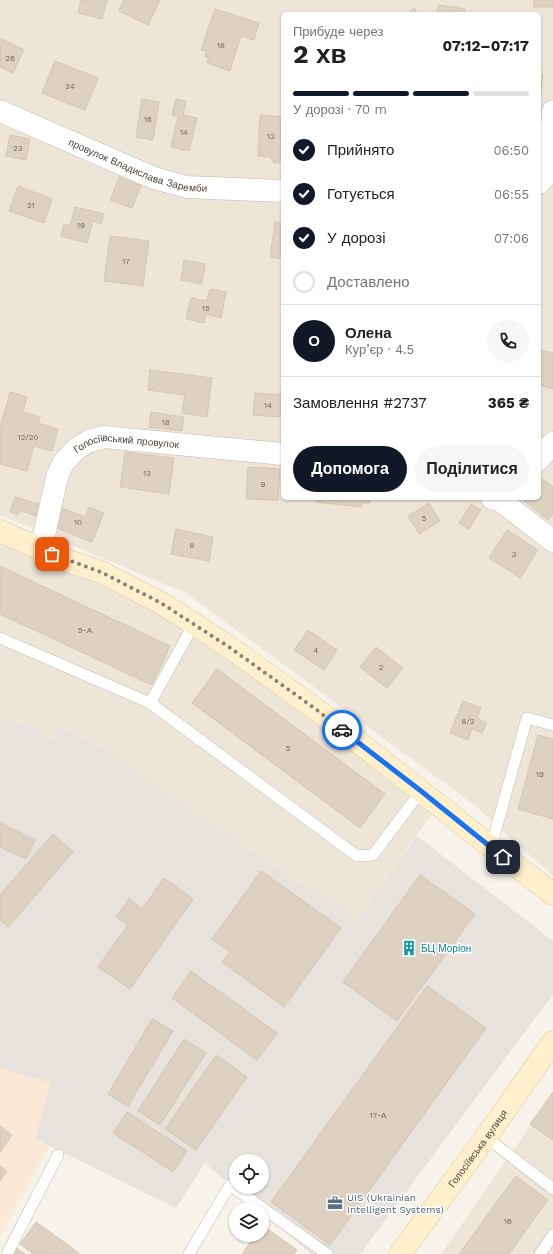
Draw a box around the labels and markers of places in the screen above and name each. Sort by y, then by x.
pin [35,537,69,571]
pin [486,840,520,874]
building icon: БЦ Моріон [400,939,418,957]
place label: БЦ Моріон [421,943,471,954]
place label: UIS (Ukrainian Intelligent Systems) [347,1192,444,1215]
office icon: UIS (Ukrainian Intelligent Systems) [326,1194,344,1212]

